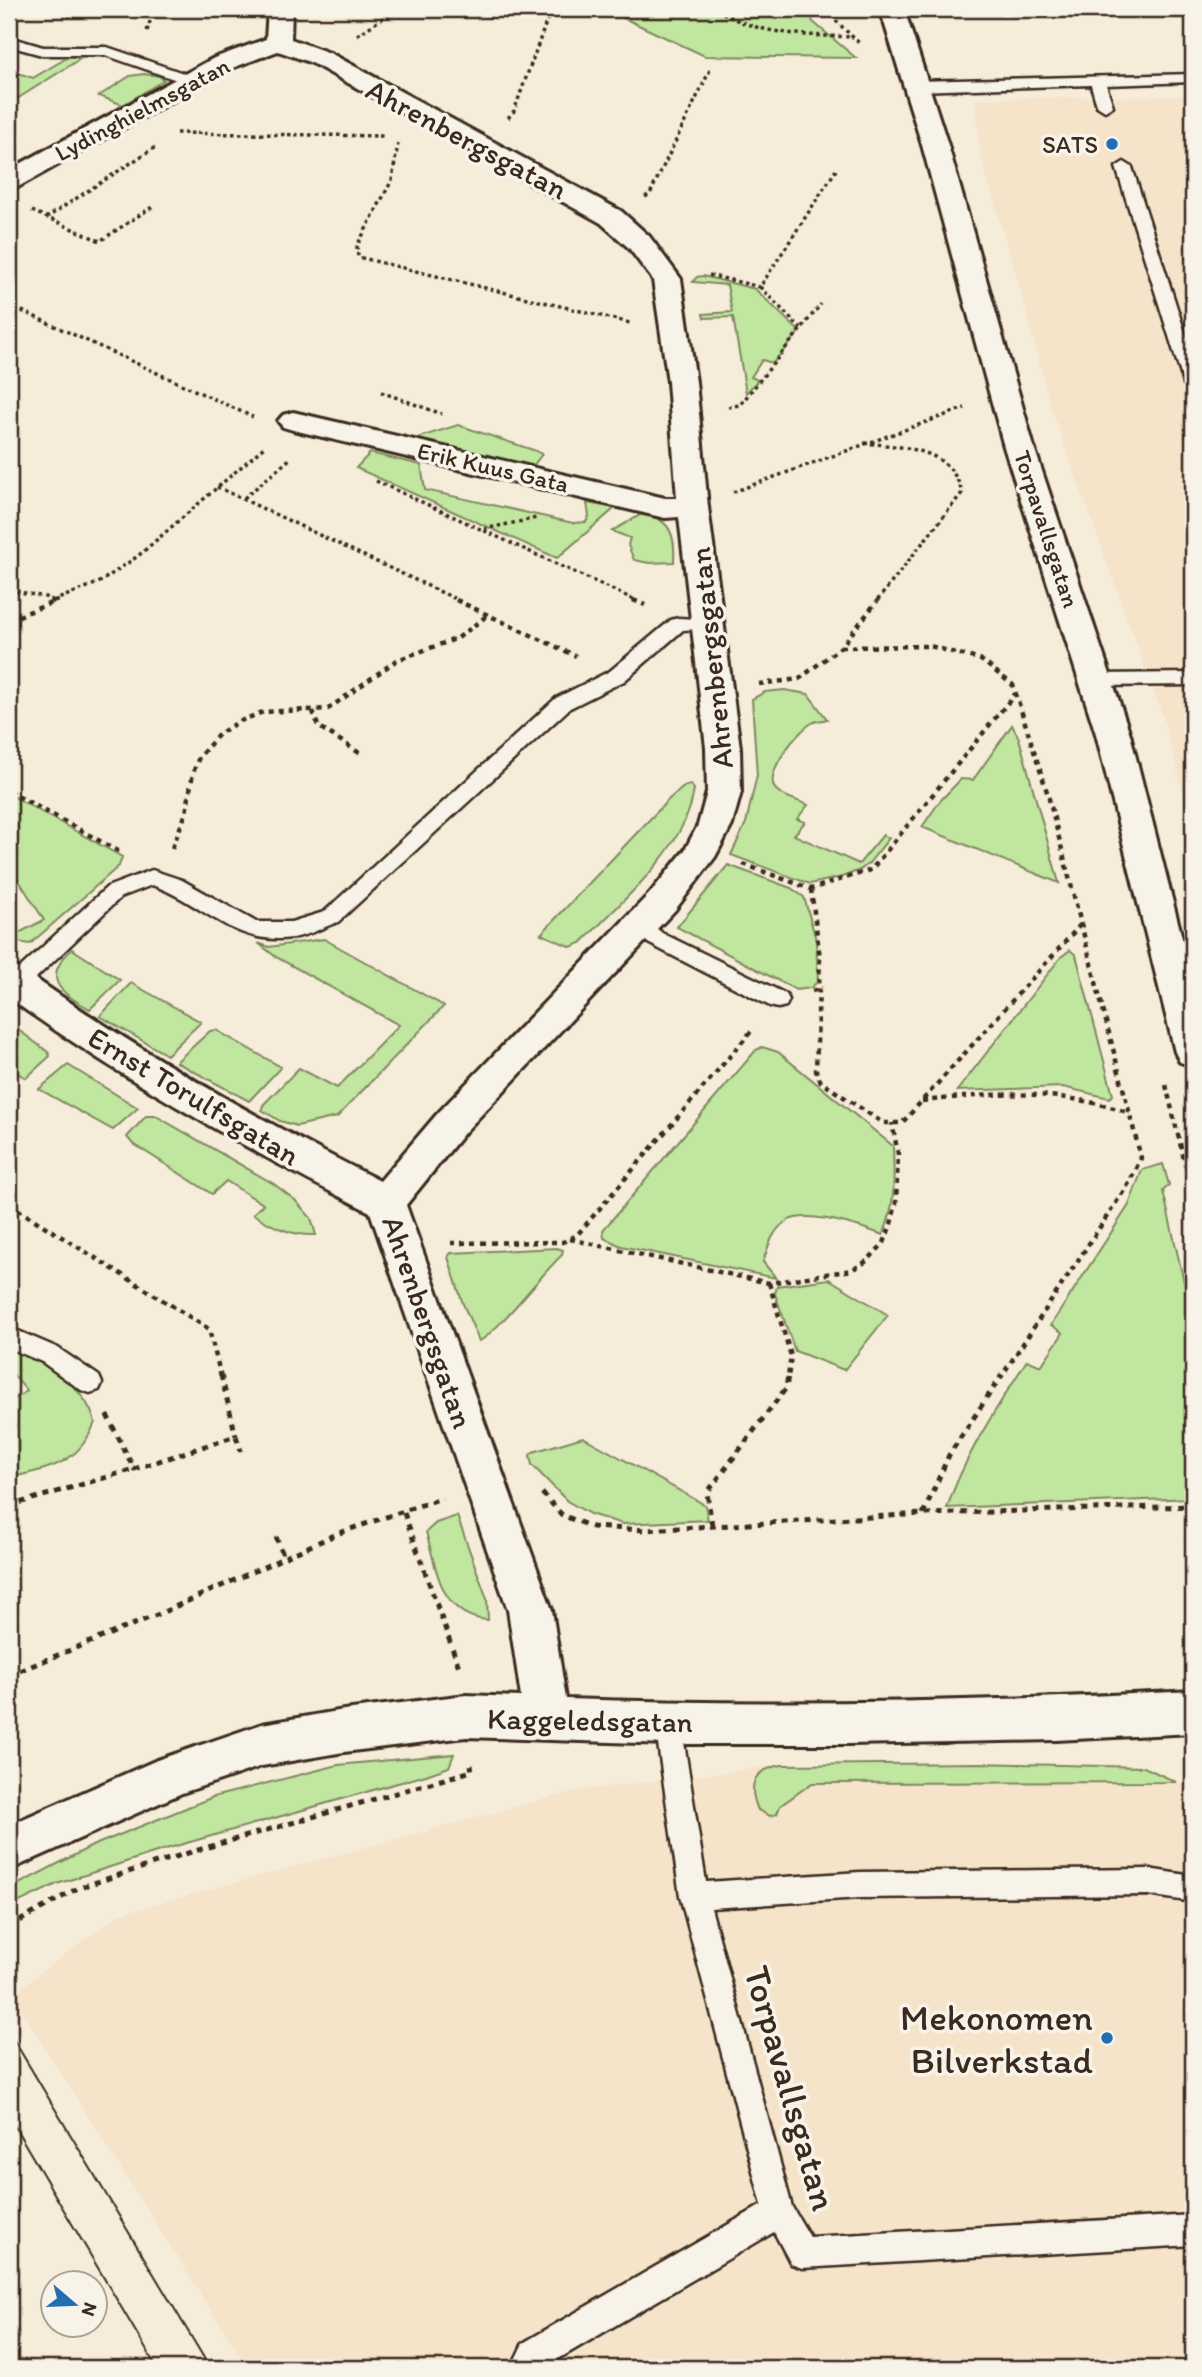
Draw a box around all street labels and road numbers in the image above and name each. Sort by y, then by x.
street label: Lydinghielmsgatan [50,51,235,167]
street label: Ahrenbergsgatan [360,70,574,208]
street label: Erik Kuus Gata [415,436,572,499]
street label: Torpavallsgatan [1008,447,1086,612]
street label: Ahrenbergsgatan [681,545,741,771]
street label: Ernst Torulfsgatan [82,1018,306,1174]
street label: Ahrenbergsgatan [374,1211,482,1433]
street label: Kaggeledsgatan [487,1700,693,1740]
street label: Torpavallsgatan [735,1961,847,2215]

